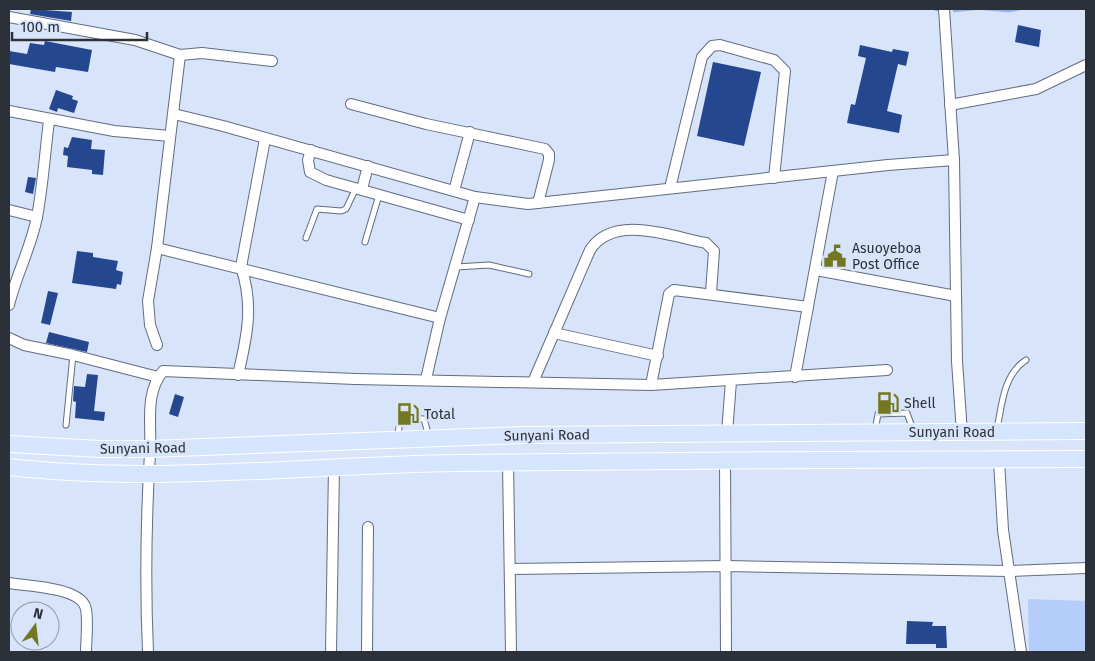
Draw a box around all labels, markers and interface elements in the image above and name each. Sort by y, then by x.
scale bar [12,10,148,42]
text: 100 m [20,18,60,36]
place label: Asuoyeboa Post Office [852,240,921,273]
public building icon: Asuoyeboa Post Office [822,243,848,269]
fuel station icon: Shell [875,390,901,416]
place label: Shell [904,395,936,412]
fuel station icon: Total [395,401,421,427]
place label: Total [424,406,455,423]
street label: Sunyani Road [909,424,995,441]
street label: Sunyani Road [504,426,590,445]
street label: Sunyani Road [100,439,186,458]
north arrow [10,601,60,651]
text: N [32,605,45,623]

